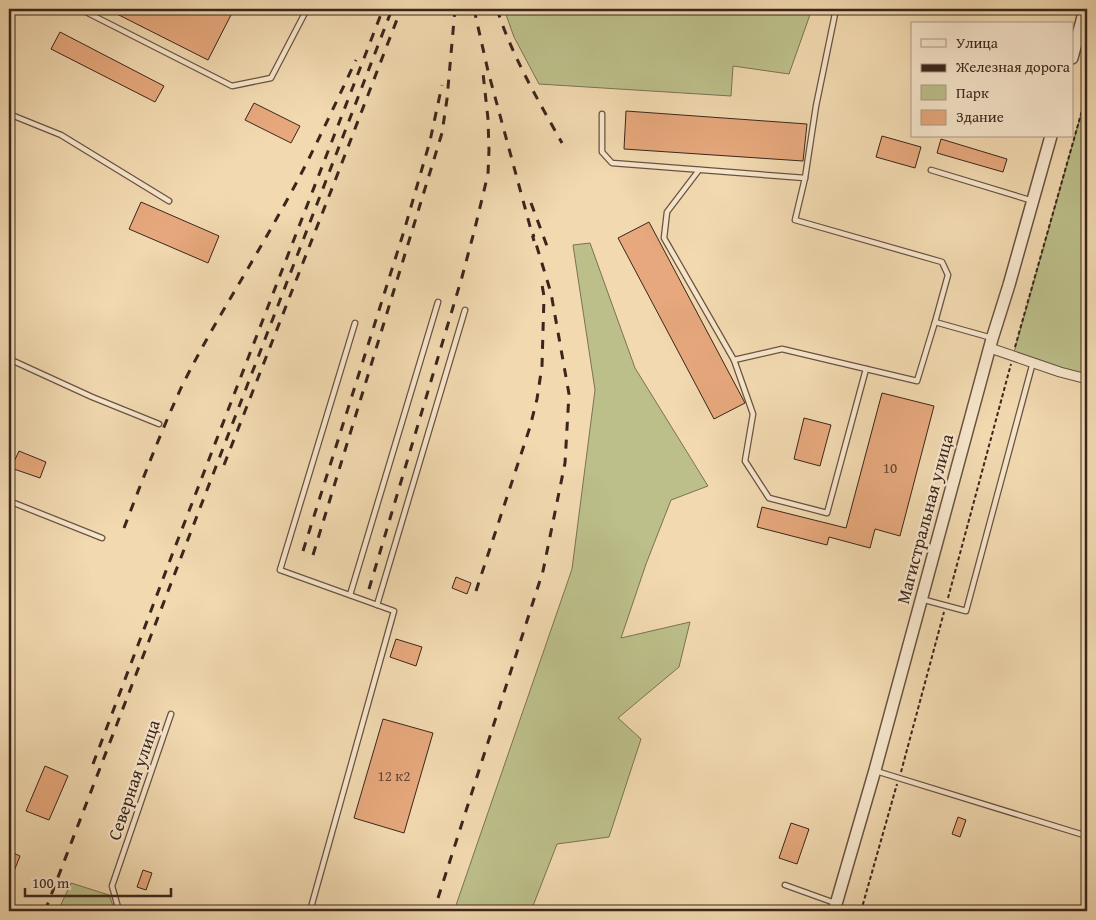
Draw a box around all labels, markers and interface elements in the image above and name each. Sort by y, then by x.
legend [911,22,1074,138]
text: Улица [956,32,999,53]
text: Железная дорога [955,56,1071,77]
text: Парк [956,82,989,103]
text: Здание [956,106,1004,127]
street label: Магистральная улица [889,430,960,607]
house number: 10 [883,457,897,478]
street label: Северная улица [100,716,167,844]
house number: 12 к2 [378,765,410,786]
scale bar [25,865,171,897]
text: 100 m [32,872,70,893]

